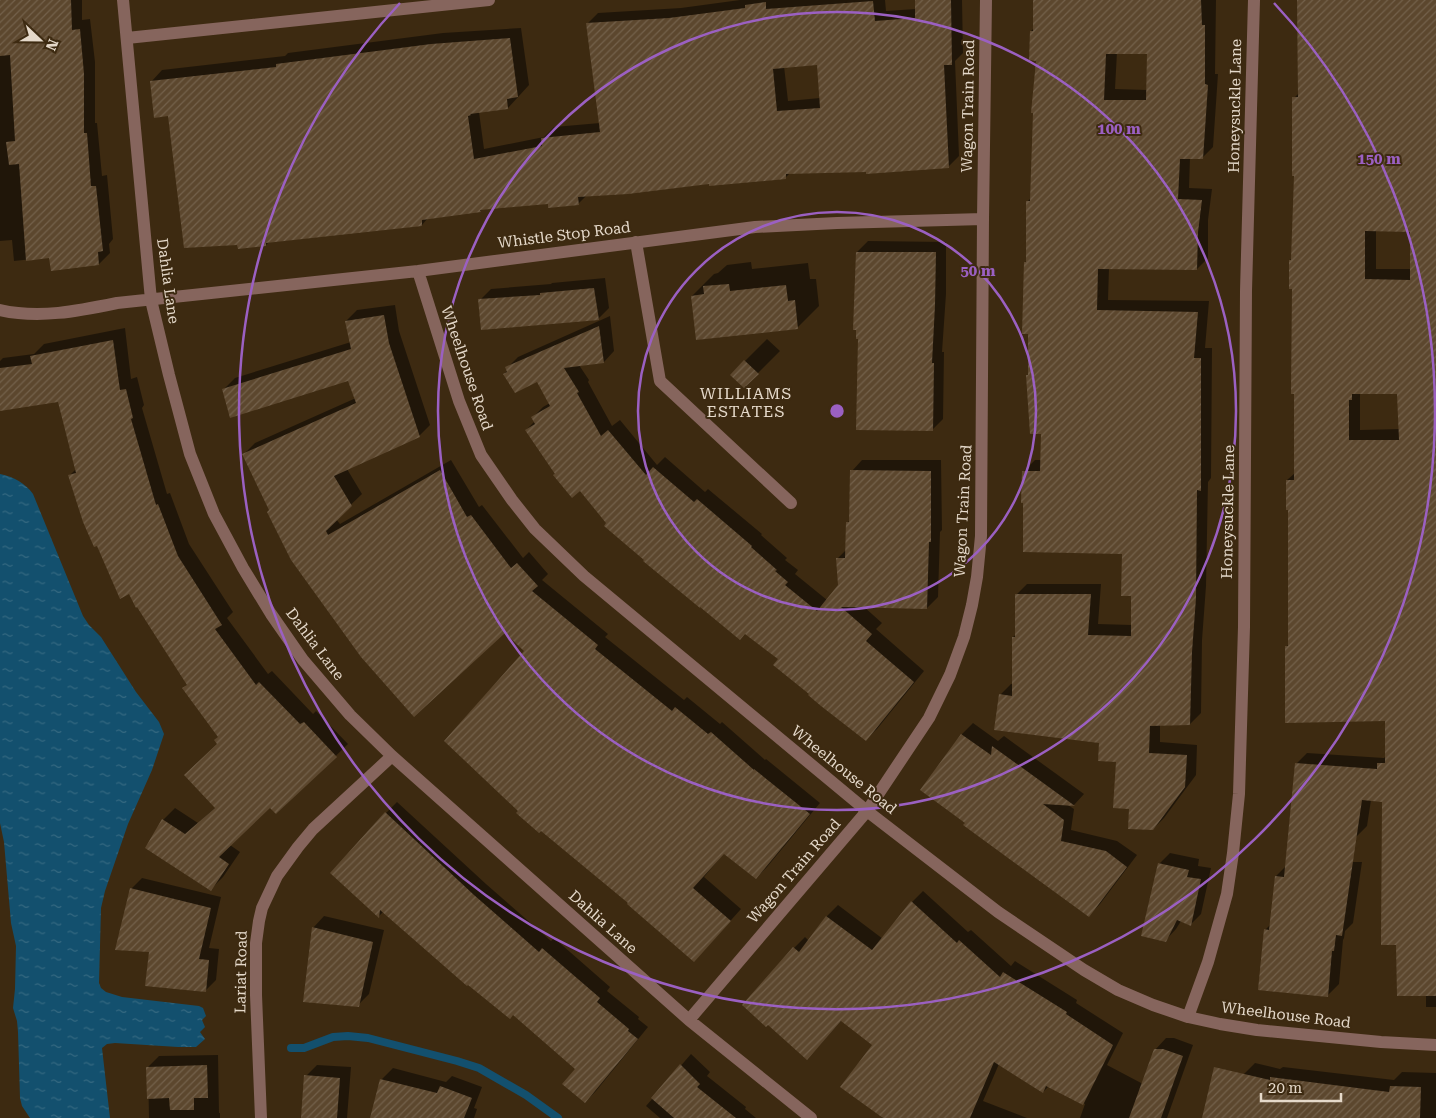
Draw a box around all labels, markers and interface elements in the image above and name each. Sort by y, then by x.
north arrow [15,15,65,65]
text: N [43,37,61,53]
street label: Wagon Train Road [958,39,978,172]
street label: Honeysuckle Lane [1225,39,1245,173]
text: 100 m [1097,120,1141,138]
text: 150 m [1357,150,1401,168]
street label: Whistle Stop Road [497,218,632,252]
street label: Dahlia Lane [153,237,183,325]
text: 50 m [960,262,996,280]
street label: Wheelhouse Road [437,303,497,433]
district label: WILLIAMS ESTATES [700,384,792,421]
centre of rings [828,402,846,420]
street label: Wagon Train Road [951,444,975,578]
street label: Honeysuckle Lane [1218,445,1238,579]
street label: Dahlia Lane [282,604,348,684]
street label: Wheelhouse Road [788,722,901,818]
street label: Wagon Train Road [744,815,845,927]
street label: Dahlia Lane [565,887,641,957]
street label: Lariat Road [231,930,251,1014]
street label: Wheelhouse Road [1220,998,1352,1032]
scale bar [1261,1070,1341,1102]
text: 20 m [1268,1079,1303,1097]

